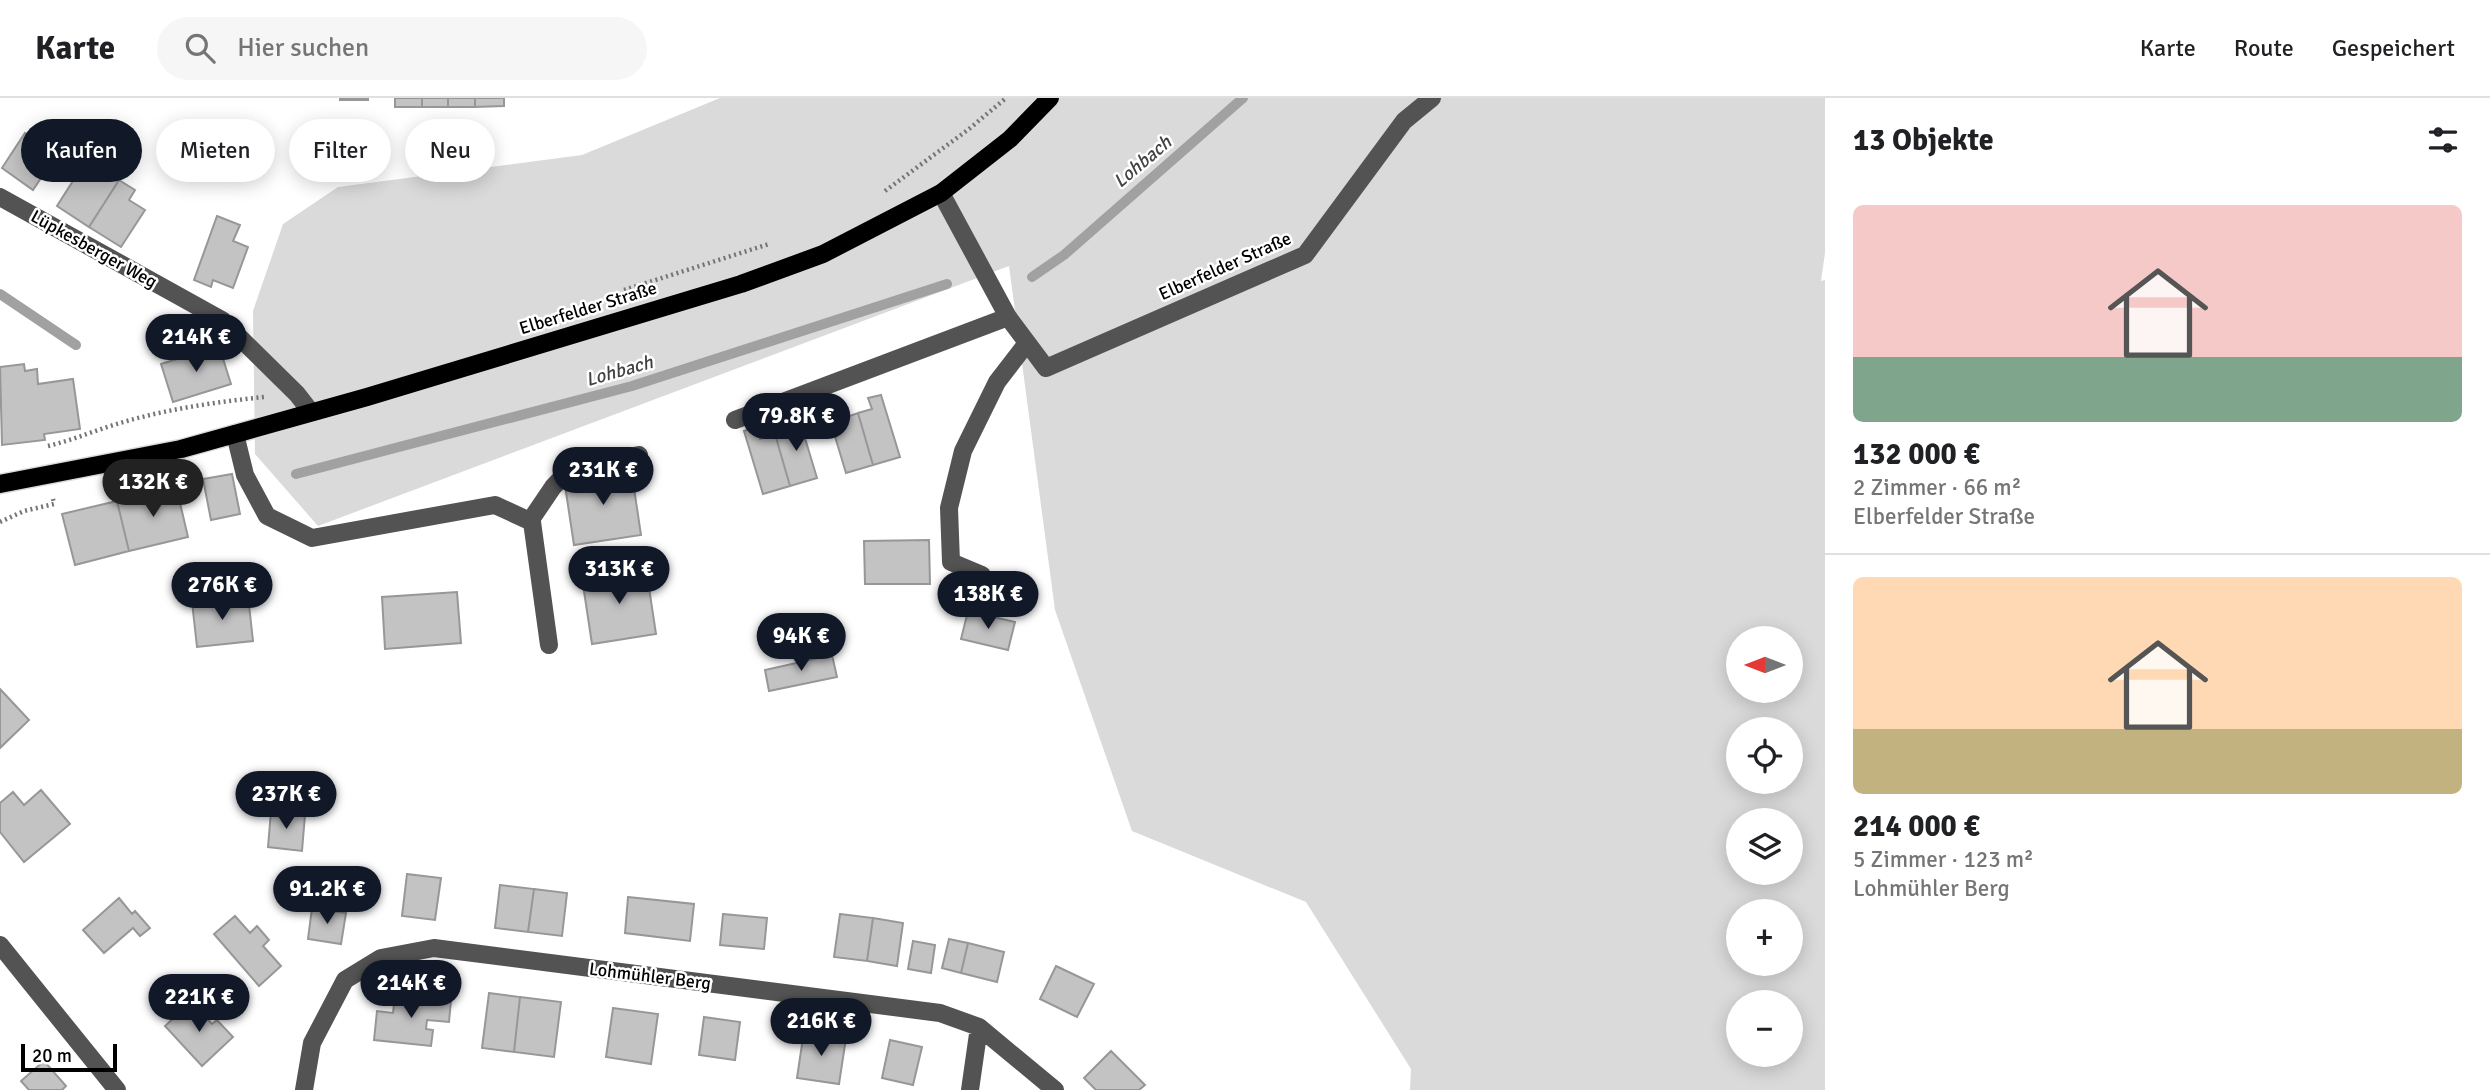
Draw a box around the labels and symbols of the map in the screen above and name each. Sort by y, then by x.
water label: Lohbach [1109,130,1177,193]
street label: Lüpkesberger Weg [27,205,161,293]
street label: Elberfelder Straße [1155,227,1295,305]
street label: Elberfelder Straße [517,277,659,339]
pin: 214K € [139,314,253,374]
water label: Lohbach [583,350,656,392]
pin: 79.8K € [731,394,861,453]
pin: 231K € [546,448,660,507]
pin: 132K € [96,460,210,519]
pin: 313K € [562,546,676,606]
pin: 276K € [165,562,279,622]
pin: 138K € [931,572,1045,631]
pin: 94K € [752,614,850,673]
north arrow [1726,626,1802,704]
pin: 237K € [229,772,343,831]
pin: 91.2K € [262,866,392,926]
street label: Lohmühler Berg [588,958,712,994]
pin: 214K € [354,960,468,1020]
pin: 221K € [142,974,256,1034]
pin: 216K € [764,998,878,1058]
scale bar [21,1041,117,1073]

